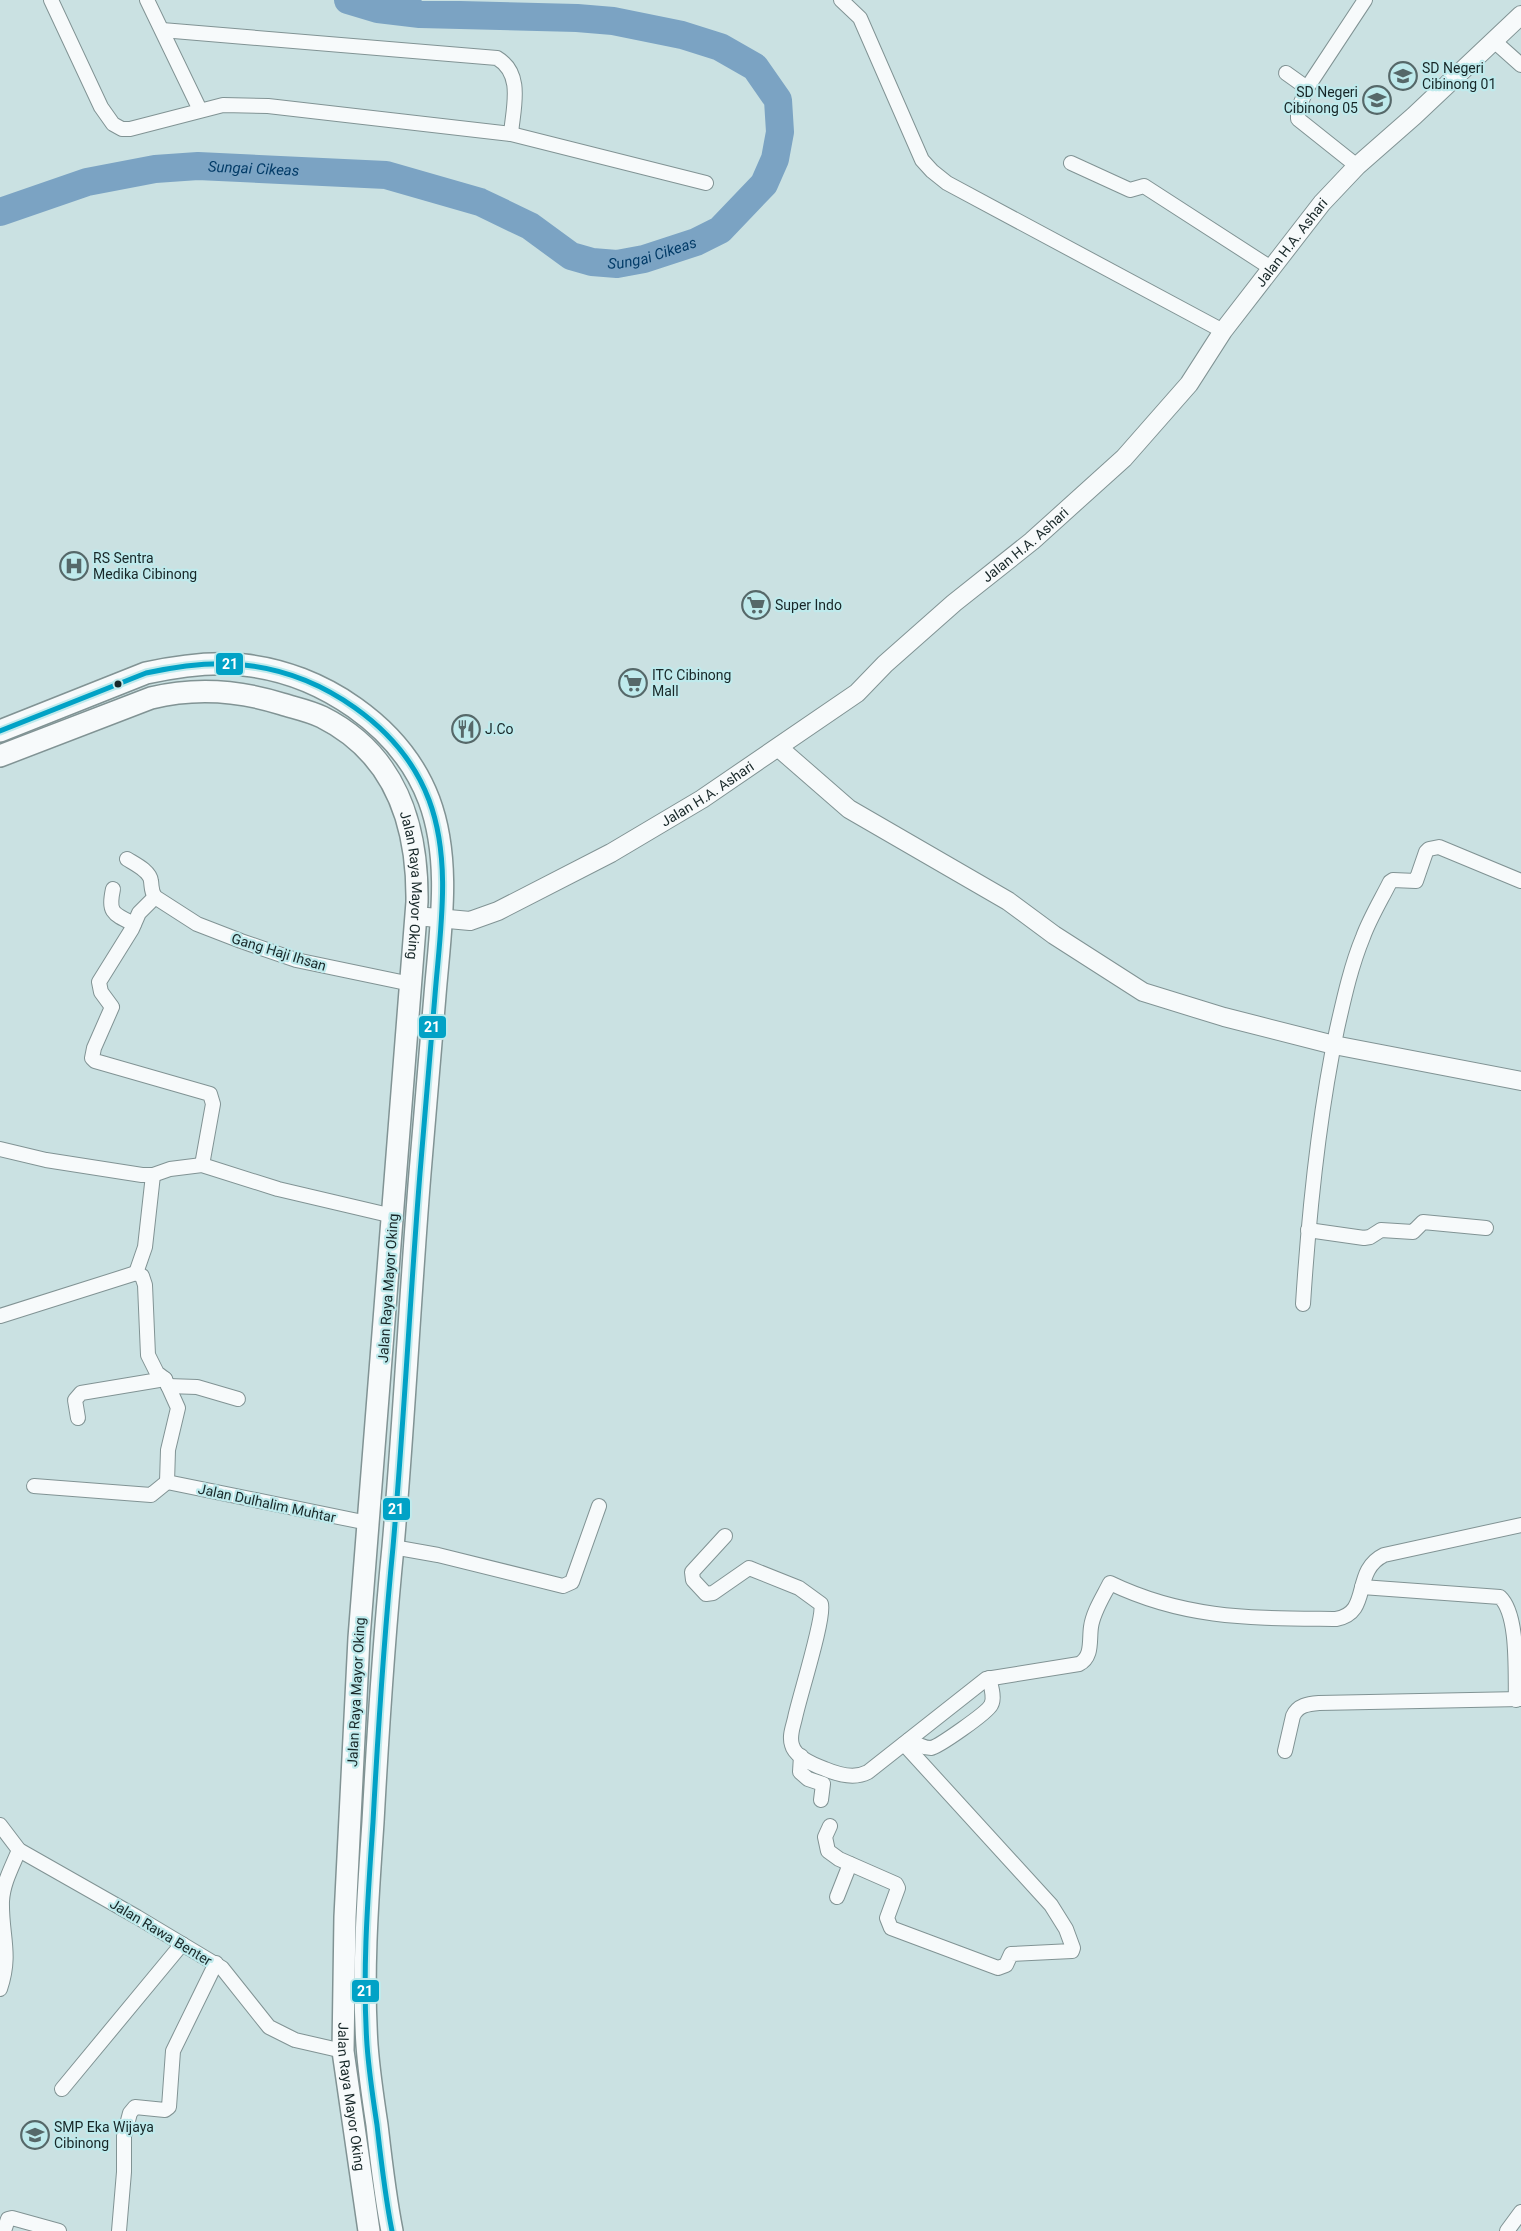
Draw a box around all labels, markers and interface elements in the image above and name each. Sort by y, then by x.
place label: SD Negeri Cibinong 01 [1422,60,1496,92]
school or university icon: SD Negeri Cibinong 01 [1388,61,1418,91]
place label: SD Negeri Cibinong 05 [1284,84,1358,116]
school or university icon: SD Negeri Cibinong 05 [1362,85,1392,115]
water label: Sungai Cikeas [207,157,300,180]
street label: Jalan H.A. Ashari [1252,195,1331,290]
water label: Sungai Cikeas [607,233,699,273]
street label: Jalan H.A. Ashari [979,504,1072,585]
place label: RS Sentra Medika Cibinong [93,550,197,582]
hospital icon: RS Sentra Medika Cibinong [59,551,89,581]
supermarket icon: Super Indo [741,590,771,620]
place label: Super Indo [775,597,842,613]
line badge: 21 [215,652,244,676]
text: 21 [222,656,238,672]
place label: ITC Cibinong Mall [652,667,731,699]
supermarket icon: ITC Cibinong Mall [618,668,648,698]
unlabelled marker [113,679,123,689]
restaurant icon: J.Co [451,714,481,744]
place label: J.Co [485,721,514,737]
street label: Jalan H.A. Ashari [658,758,757,830]
street label: Jalan Raya Mayor Oking [397,809,425,960]
street label: Gang Haji Ihsan [230,930,328,974]
line badge: 21 [418,1015,447,1039]
text: 21 [424,1019,440,1035]
street label: Jalan Raya Mayor Oking [375,1213,401,1363]
street label: Jalan Dulhalim Muhtar [197,1481,338,1525]
line badge: 21 [382,1497,411,1521]
text: 21 [388,1501,404,1517]
street label: Jalan Raya Mayor Oking [344,1617,368,1767]
street label: Jalan Rawa Benter [107,1895,215,1969]
line badge: 21 [351,1979,380,2003]
text: 21 [357,1983,373,1999]
street label: Jalan Raya Mayor Oking [335,2022,368,2172]
place label: SMP Eka Wijaya Cibinong [54,2119,154,2151]
school or university icon: SMP Eka Wijaya Cibinong [20,2120,50,2150]

